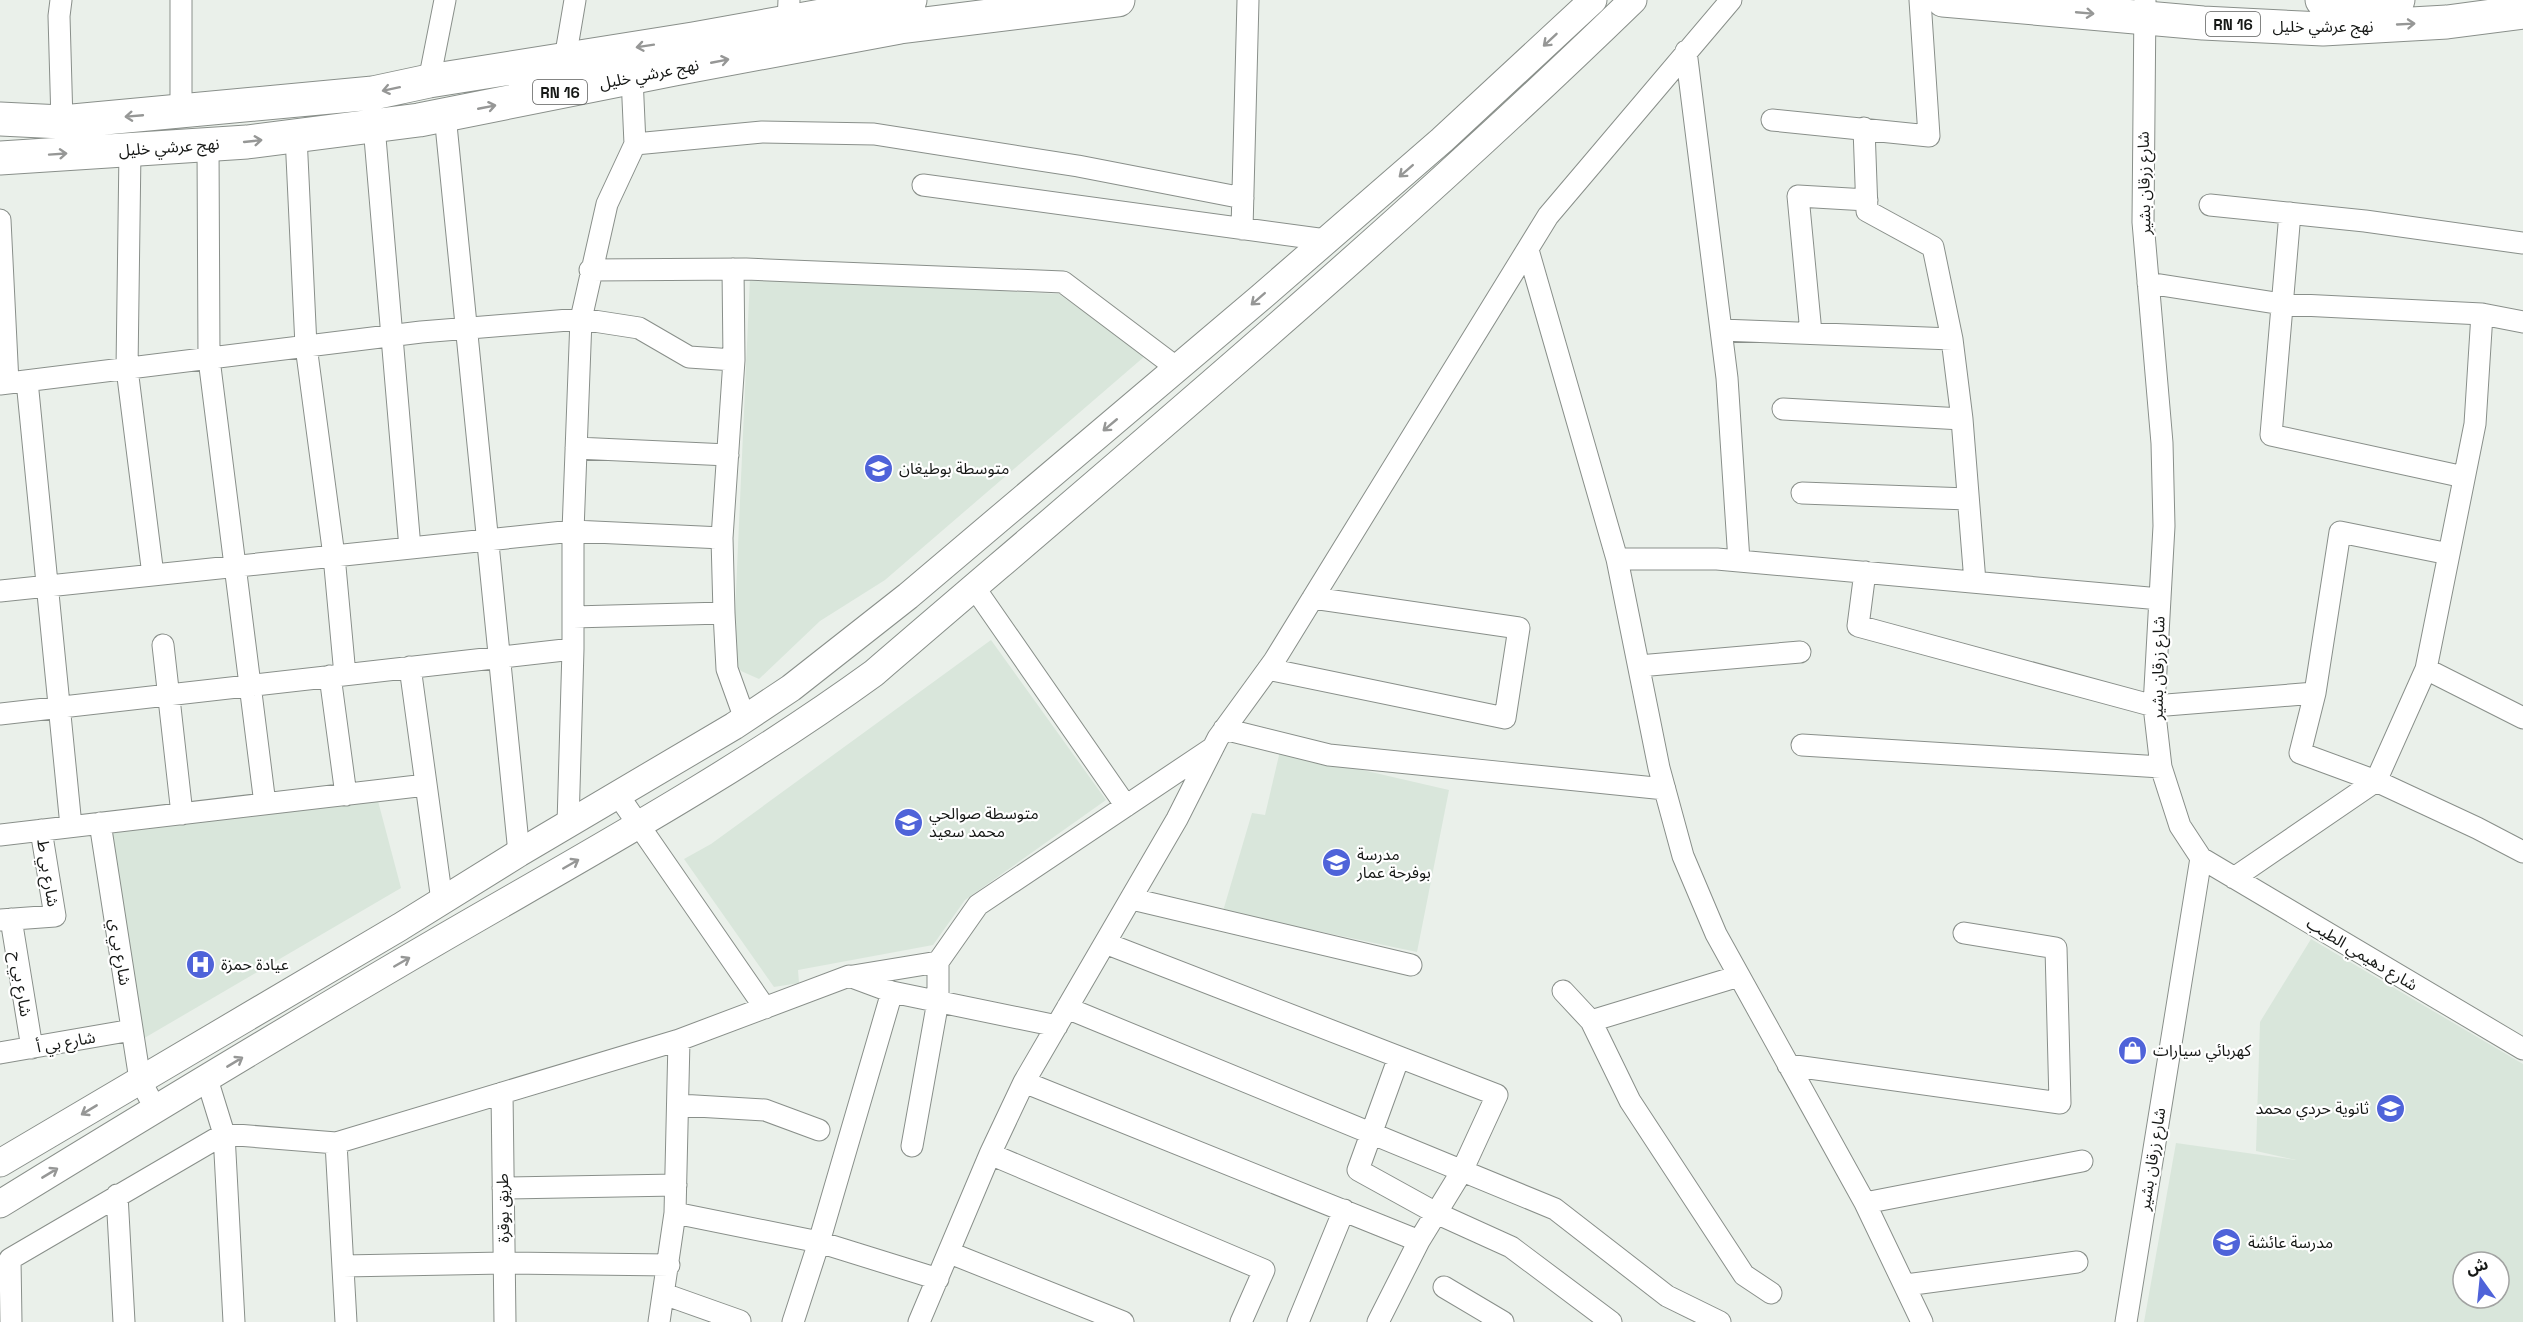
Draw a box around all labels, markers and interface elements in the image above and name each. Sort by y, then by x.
one-way arrow [2075,8,2095,19]
road number: RN 16 [2206,12,2260,36]
street label: نهج عرشي خليل [2272,16,2374,39]
one-way arrow [2395,19,2415,30]
one-way arrow [1542,33,1557,47]
one-way arrow [636,41,656,52]
street label: نهج عرشي خليل [597,54,701,96]
one-way arrow [709,55,729,66]
road number: RN 16 [533,80,587,104]
one-way arrow [382,84,401,95]
one-way arrow [477,101,497,112]
one-way arrow [125,111,145,122]
street label: شارع زرقان بشير [2133,131,2157,236]
street label: نهج عرشي خليل [118,133,220,163]
one-way arrow [242,135,262,146]
one-way arrow [48,149,68,160]
one-way arrow [1398,164,1413,178]
one-way arrow [1251,292,1266,306]
one-way arrow [1103,418,1118,432]
school or university icon: متوسطة بوطيغان [862,452,894,484]
place label: متوسطة بوطيغان [899,458,1009,479]
street label: شارع زرقان بشير [2147,616,2171,721]
place label: متوسطة صوالحي محمد سعيد [929,803,1039,842]
school or university icon: متوسطة صوالحي محمد سعيد [892,806,924,838]
street label: شارع بي ط [30,838,64,909]
place label: مدرسة بوفرحة عمار [1356,844,1431,883]
school or university icon: مدرسة بوفرحة عمار [1320,847,1352,879]
one-way arrow [562,858,579,870]
street label: شارع دهيمي الطيب [2302,913,2421,997]
street label: شارع بي ي [102,917,136,987]
hospital icon: عيادة حمزة [184,948,216,980]
street label: شارع بي ح [4,950,37,1018]
place label: عيادة حمزة [221,954,289,975]
one-way arrow [393,955,410,967]
street label: شارع بي أ [35,1027,97,1059]
shop icon: كهربائي سيارات [2116,1034,2148,1066]
place label: كهربائي سيارات [2153,1040,2251,1062]
one-way arrow [226,1056,243,1068]
school or university icon: ثانوية حردي محمد [2374,1092,2406,1124]
place label: ثانوية حردي محمد [2255,1098,2369,1120]
one-way arrow [81,1105,98,1117]
street label: شارع زرقان بشير [2133,1106,2172,1213]
one-way arrow [41,1167,58,1179]
street label: طريق بوقرة [492,1173,514,1243]
school or university icon: مدرسة عائشة [2211,1226,2243,1258]
place label: مدرسة عائشة [2248,1232,2333,1253]
north arrow [2451,1250,2511,1310]
text: ش [2464,1253,2491,1279]

